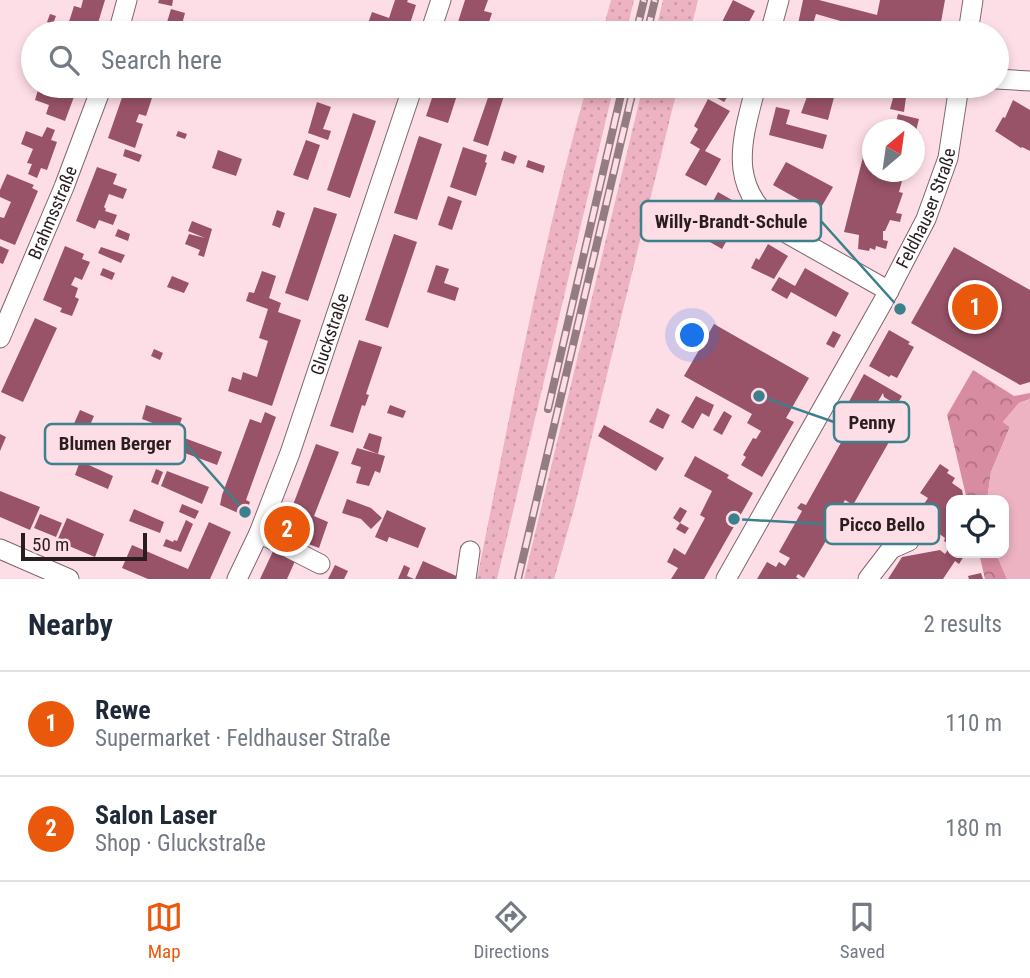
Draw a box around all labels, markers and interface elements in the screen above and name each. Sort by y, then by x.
search box [21,21,1009,98]
icon: search [45,41,83,79]
text: Search here [101,45,222,75]
north arrow [862,119,925,182]
street label: Feldhauser Straße [891,147,959,272]
street label: Brahmsstraße [24,163,81,262]
callout: Willy-Brandt-Schule [641,201,821,241]
text: Willy-Brandt-Schule [655,210,807,233]
pin: 1 [952,281,998,333]
street label: Gluckstraße [306,290,353,378]
your location [675,318,709,352]
callout: Penny [834,402,909,442]
text: Penny [849,411,896,434]
callout: Blumen Berger [45,424,185,464]
text: Blumen Berger [59,432,171,455]
map controls [946,495,1009,558]
button: locate [946,495,1009,558]
pin: 2 [264,503,310,555]
callout: Picco Bello [825,504,939,544]
text: Picco Bello [839,513,925,536]
scale bar [21,530,147,562]
text: 50 m [32,533,69,556]
text: Nearby [28,607,113,642]
text: 2 results [924,611,1002,638]
text: Rewe [95,695,151,725]
text: 1 [45,710,57,737]
text: 110 m [945,710,1002,737]
text: Supermarket · Feldhauser Straße [95,725,391,752]
text: Salon Laser [95,800,217,830]
text: 2 [45,815,57,842]
text: 180 m [945,815,1002,842]
text: Shop · Gluckstraße [95,830,266,857]
tab: Map [145,898,183,963]
tab: Directions [473,898,549,963]
tab: Saved [840,898,885,963]

